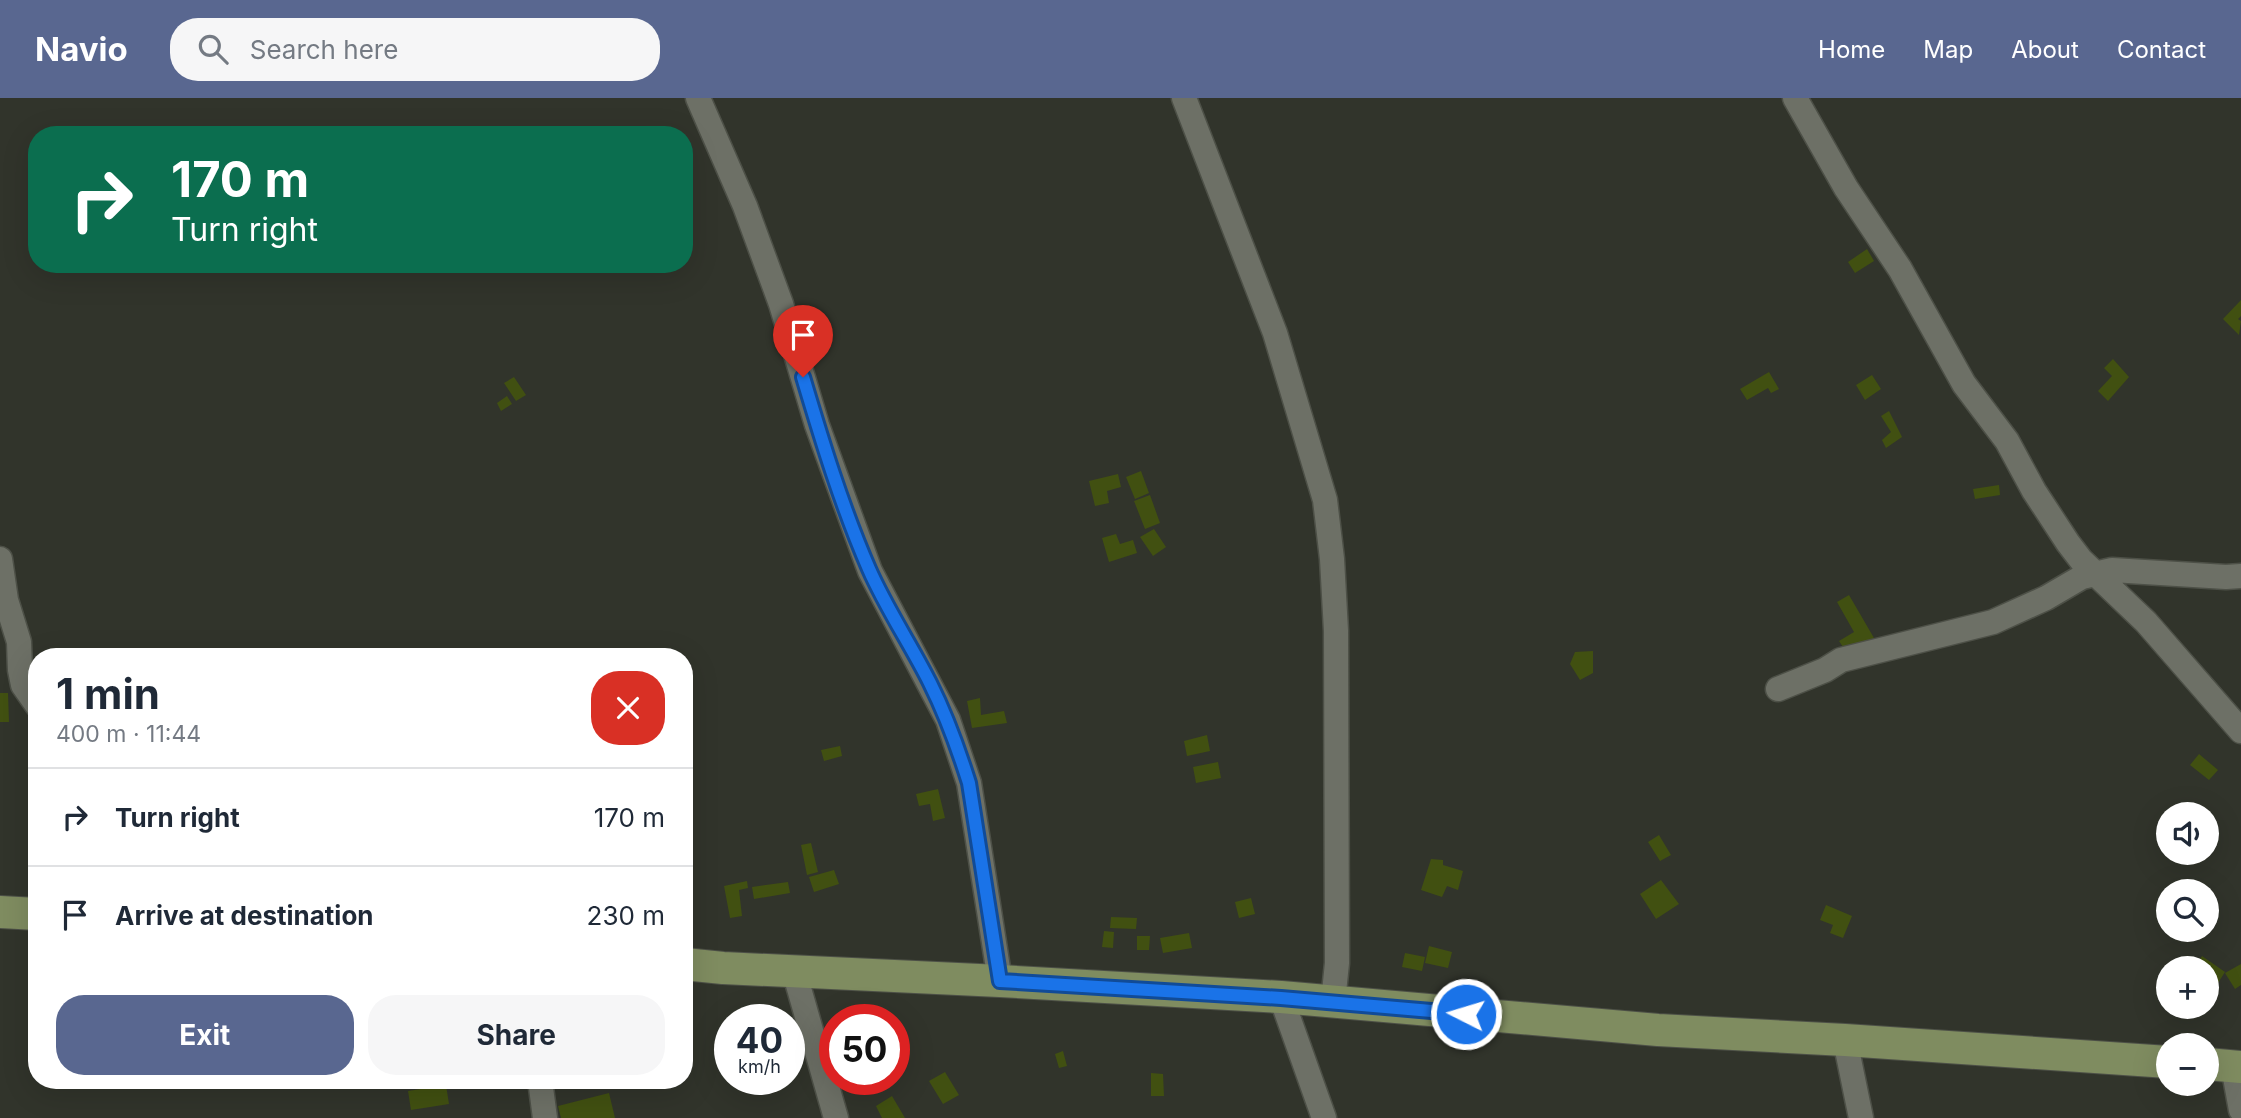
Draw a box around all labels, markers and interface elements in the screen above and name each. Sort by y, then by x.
search box [170,18,660,81]
text: Navio [35,29,128,69]
icon: search [194,30,232,68]
text: Search here [250,34,398,65]
text: Home [1818,35,1885,64]
text: Map [1923,35,1973,64]
text: About [2011,35,2079,64]
text: Contact [2117,35,2206,64]
text: 170 m [171,150,309,209]
icon: right [56,154,147,245]
text: Turn right [171,210,318,249]
pin [773,305,833,377]
icon: arrive [784,316,822,354]
text: 1 min [56,668,160,719]
button: close [591,671,665,745]
text: 400 m · 11:44 [56,720,201,748]
icon: right [56,798,94,836]
text: Turn right [115,802,240,833]
text: 170 m [594,802,665,833]
map controls [2156,802,2219,1096]
button: sound [2156,802,2219,865]
button: search [2156,879,2219,942]
icon: arrive [56,896,94,934]
text: Arrive at destination [115,900,374,931]
text: 230 m [587,900,665,931]
button: + [2156,956,2219,1019]
position arrow [1429,977,1503,1051]
button: Exit [56,995,354,1075]
button: Share [368,995,665,1075]
speed limit sign: 50 [819,1004,910,1095]
text: 40 [736,1019,783,1061]
button: − [2156,1033,2219,1096]
text: km/h [738,1056,781,1077]

